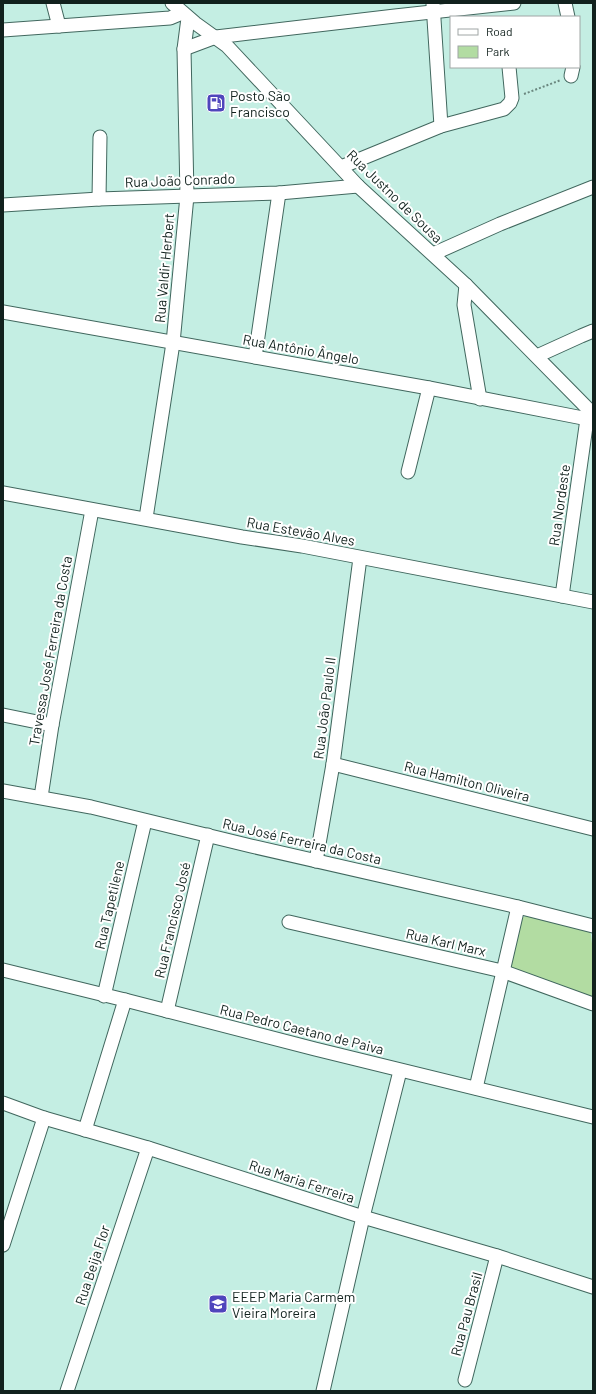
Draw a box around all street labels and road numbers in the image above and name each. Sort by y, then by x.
street label: Rua Justno de Sousa [344,146,446,246]
street label: Rua João Conrado [125,170,235,190]
street label: Rua Valdir Herbert [151,212,177,324]
street label: Rua Antônio Ângelo [241,330,361,368]
street label: Rua Nordeste [545,463,573,547]
street label: Rua Estevão Alves [246,513,357,549]
street label: Travessa José Ferreira da Costa [25,555,75,747]
street label: Rua João Paulo II [309,656,339,760]
street label: Rua Hamilton Oliveira [402,757,532,805]
street label: Rua José Ferreira da Costa [221,814,383,868]
street label: Rua Tapetilene [91,859,127,951]
street label: Rua Francisco José [150,860,194,980]
street label: Rua Karl Marx [404,925,488,960]
street label: Rua Pedro Caetano de Paiva [218,1000,386,1058]
street label: Rua Maria Ferreira [247,1156,357,1206]
street label: Rua Beija Flor [71,1223,113,1307]
street label: Rua Pau Brasil [447,1270,485,1358]

